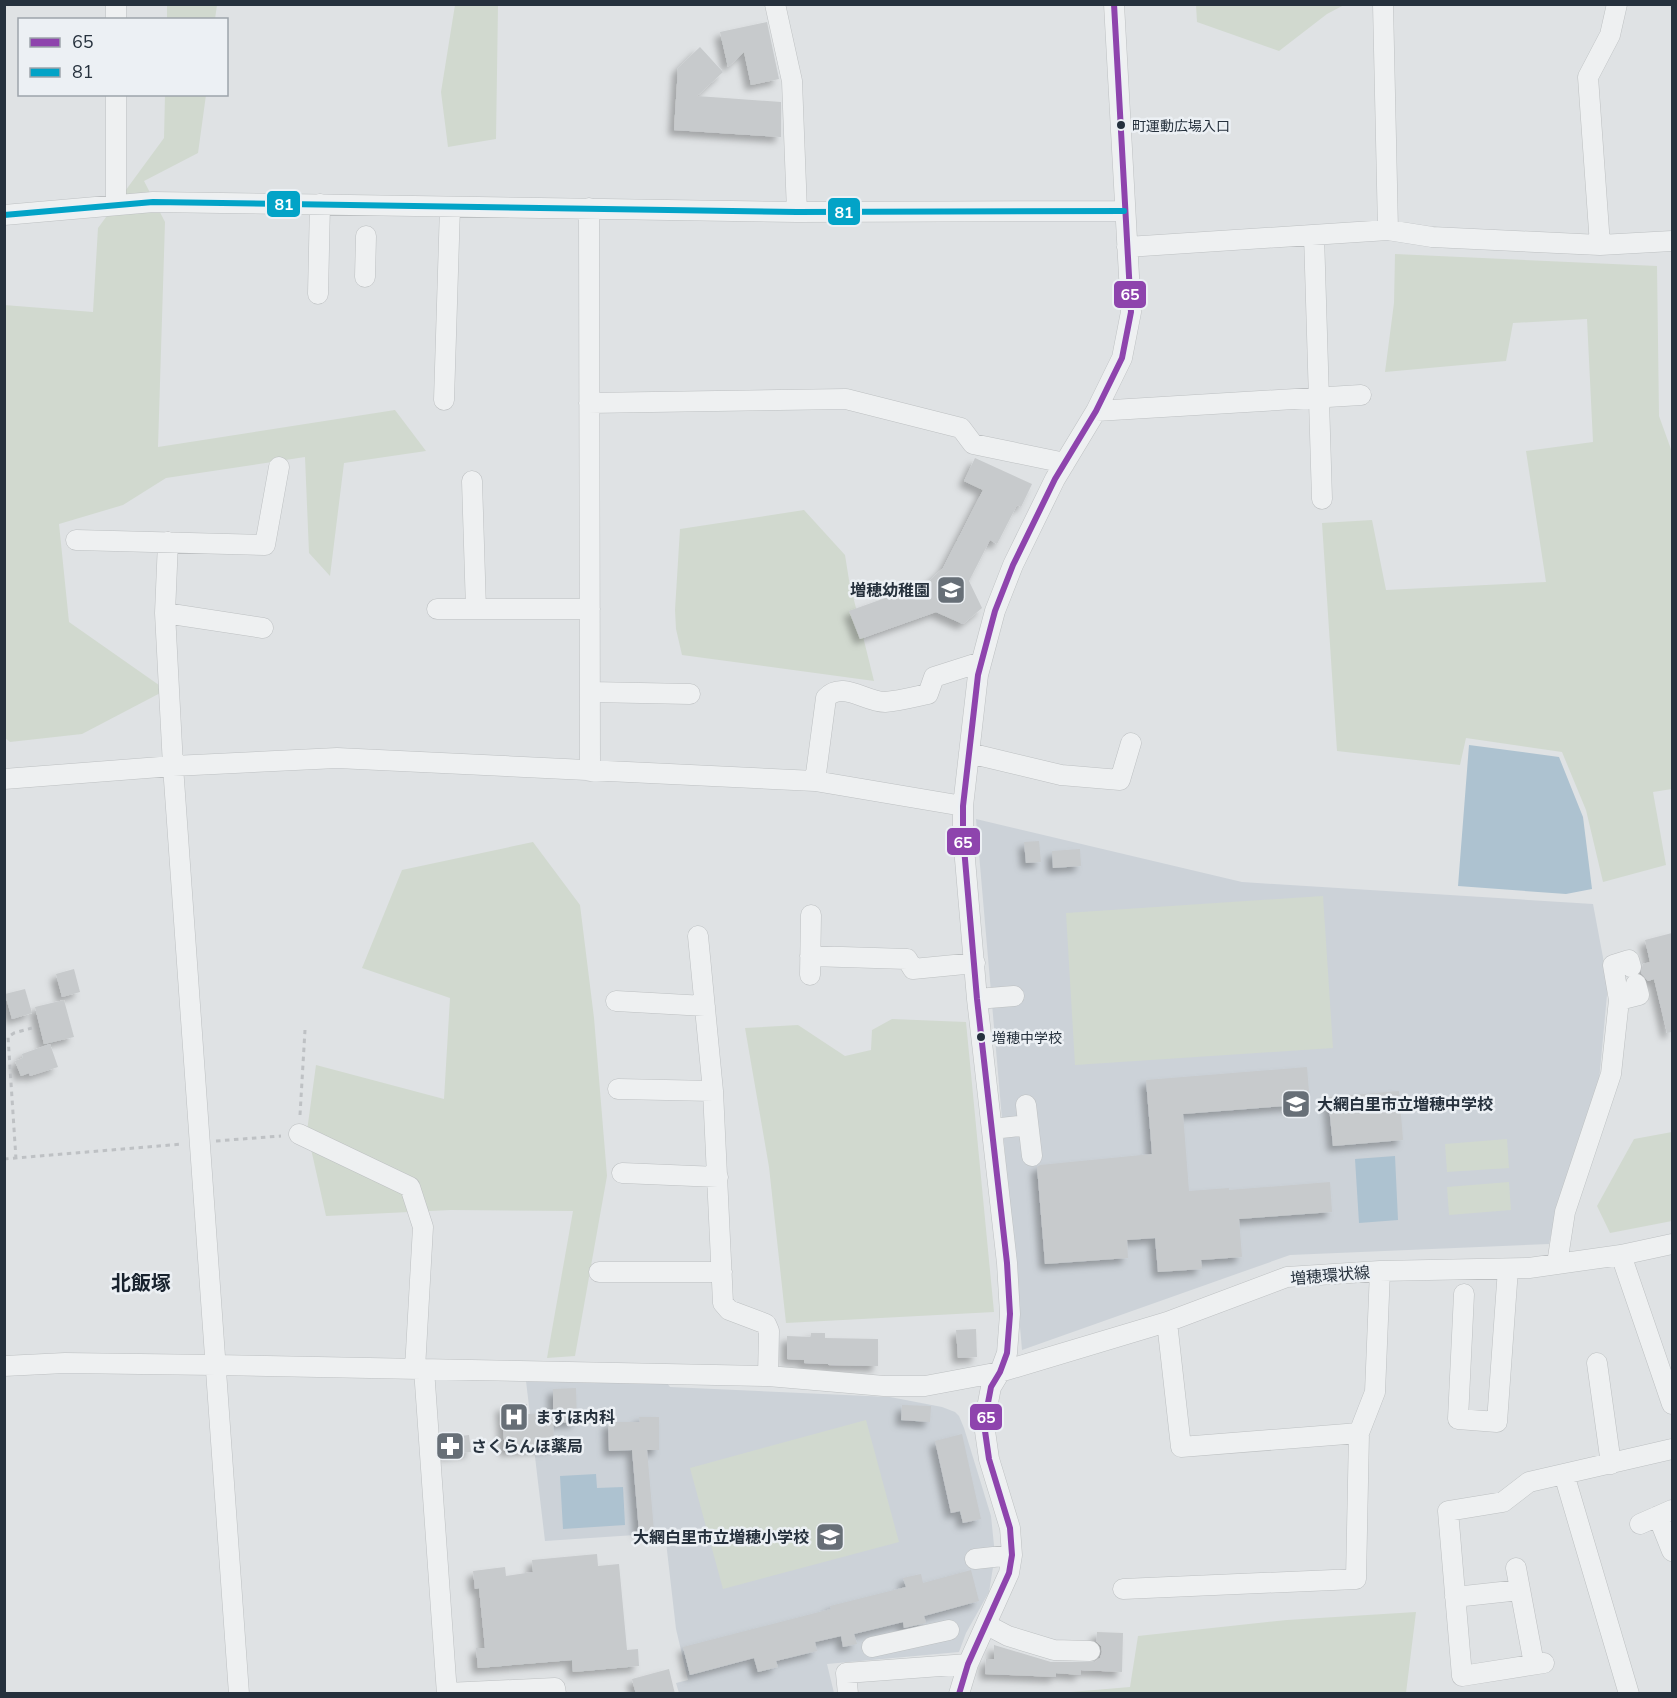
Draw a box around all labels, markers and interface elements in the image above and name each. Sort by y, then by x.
legend [18,18,228,96]
text: 65 [72,30,94,54]
text: 81 [72,60,94,84]
place label: 町運動広場入口 [1132,117,1230,136]
marker: 町運動広場入口 [1115,119,1127,131]
line badge: 81 [266,190,301,218]
text: 81 [274,194,294,216]
line badge: 81 [827,197,861,226]
text: 81 [834,202,854,224]
line badge: 65 [1113,280,1147,309]
text: 65 [1120,284,1140,306]
school or university icon: 増穂幼稚園 [935,574,967,606]
place label: 増穂幼稚園 [850,580,930,602]
line badge: 65 [946,827,981,856]
text: 65 [953,832,973,854]
place label: 増穂中学校 [992,1029,1062,1048]
marker: 増穂中学校 [975,1031,987,1043]
school or university icon: 大網白里市立増穂中学校 [1280,1088,1312,1120]
place label: 大網白里市立増穂中学校 [1317,1094,1493,1116]
street label: 増穂環状線 [1289,1262,1371,1290]
district label: 北飯塚 [111,1270,171,1297]
hospital icon: ますほ内科 [498,1401,530,1433]
line badge: 65 [969,1403,1003,1431]
place label: ますほ内科 [535,1407,615,1429]
text: 65 [976,1407,996,1429]
pharmacy icon: さくらんほ薬局 [434,1430,466,1462]
place label: さくらんほ薬局 [471,1436,583,1458]
school or university icon: 大網白里市立増穂小学校 [814,1521,846,1553]
place label: 大網白里市立増穂小学校 [633,1527,809,1549]

